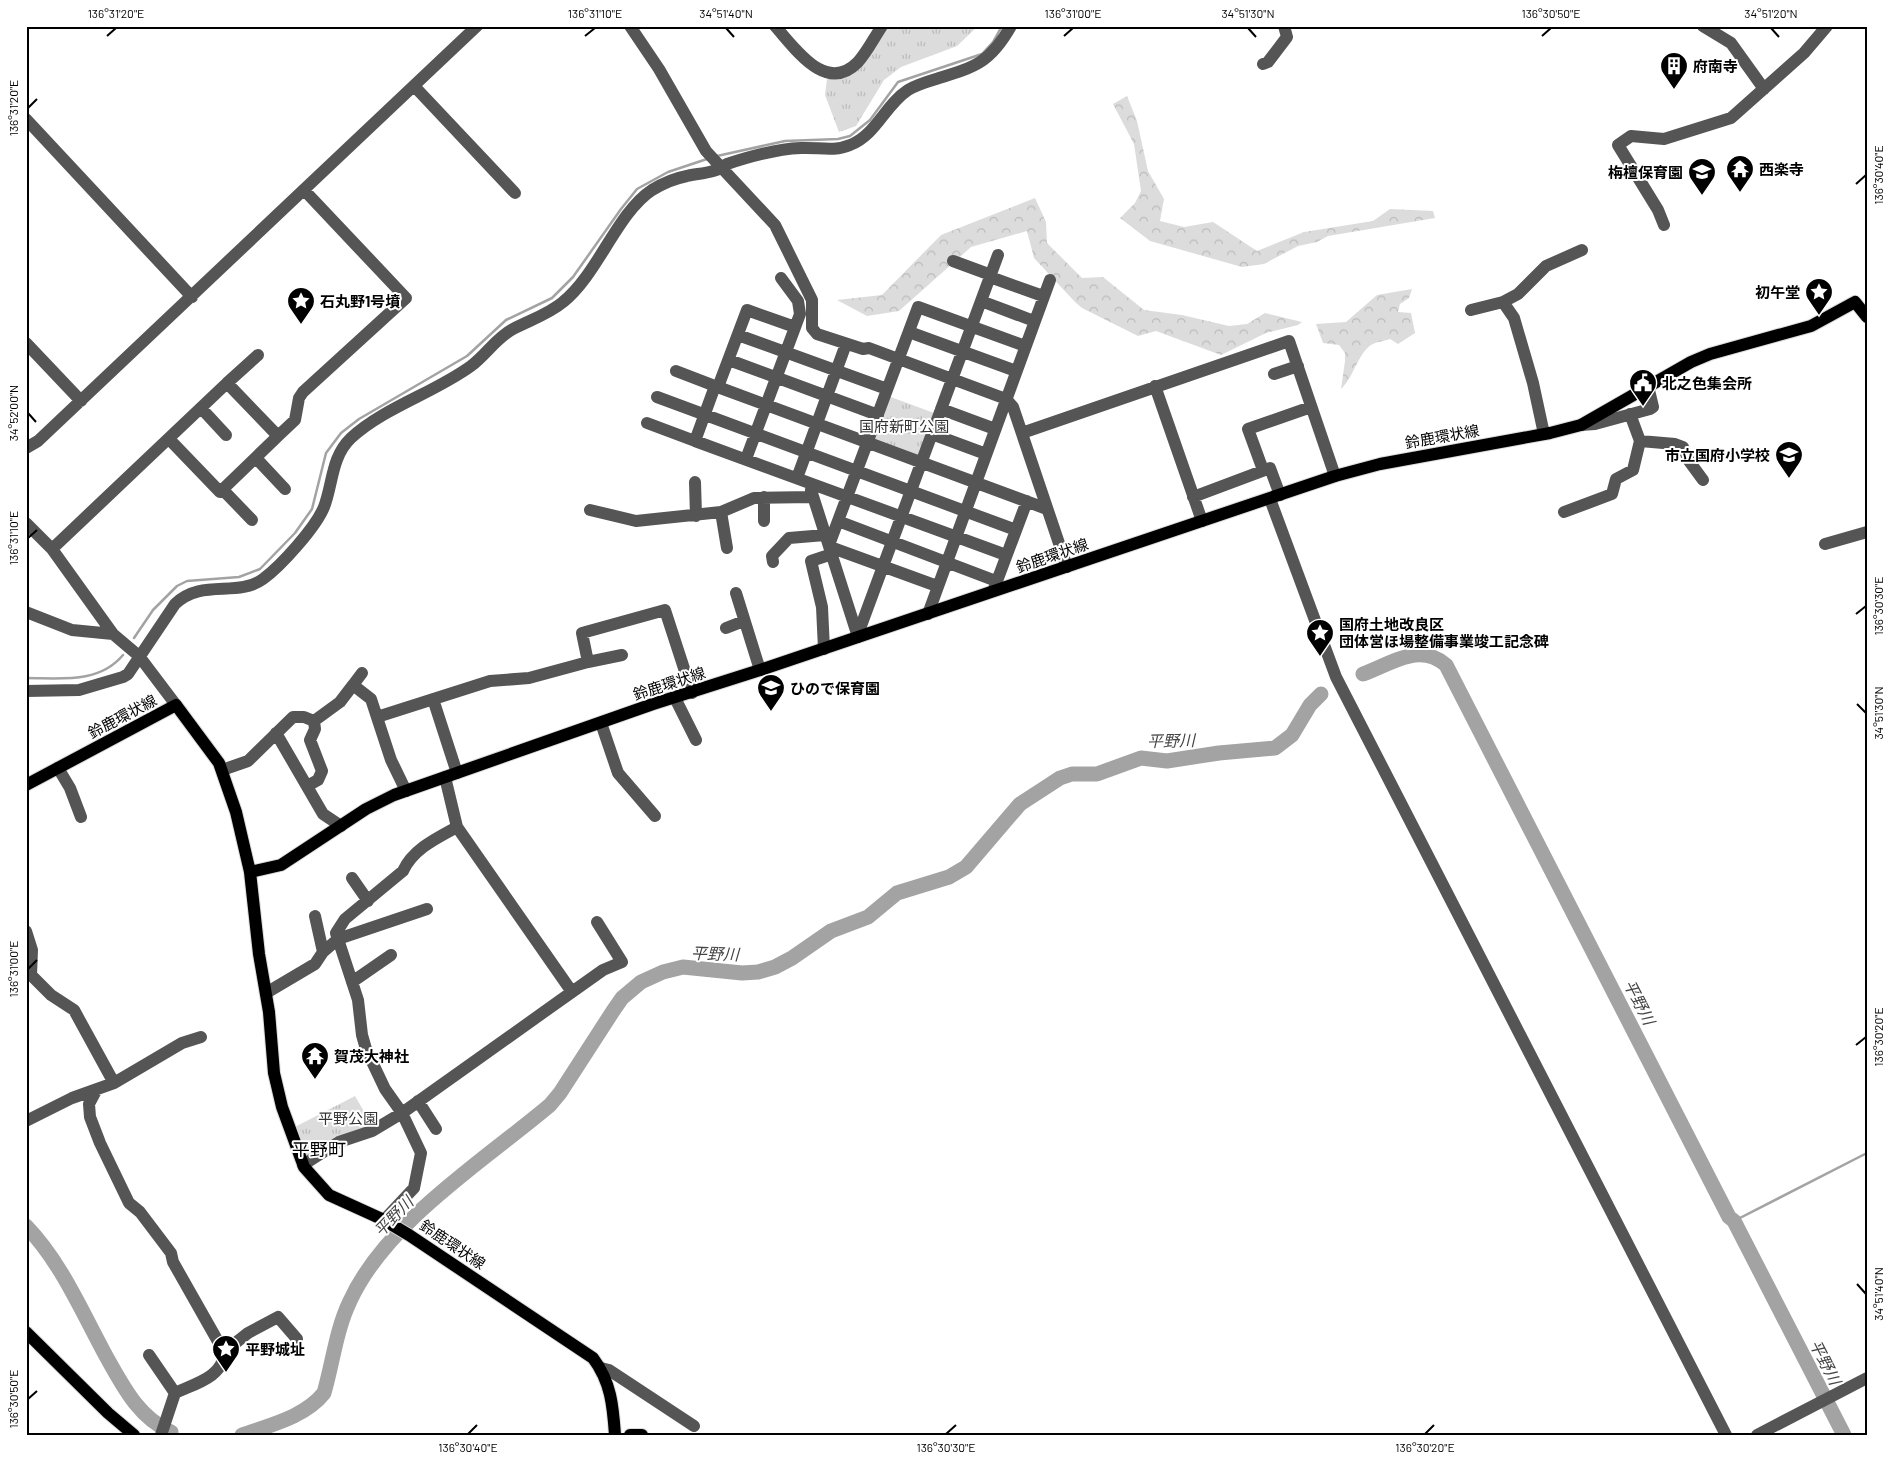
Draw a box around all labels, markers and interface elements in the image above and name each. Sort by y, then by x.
text: 136°31'20"E [88,6,144,20]
text: 136°31'10"E [568,6,622,20]
text: 34°51'40"N [699,6,753,20]
text: 136°31'00"E [1045,6,1102,20]
text: 34°51'30"N [1221,6,1275,20]
text: 136°30'50"E [1521,6,1581,20]
text: 34°51'20"N [1744,6,1798,20]
building icon: 府南寺 [1659,51,1689,90]
place label: 府南寺 [1693,57,1738,75]
text: 136°31'20"E [6,80,20,136]
text: 136°30'40"E [1871,145,1885,205]
temple icon: 西楽寺 [1725,154,1755,193]
school or university icon: 栴檀保育園 [1687,157,1717,196]
place label: 西楽寺 [1759,160,1804,178]
place label: 栴檀保育園 [1608,163,1683,181]
place icon: 初午堂 [1804,277,1834,316]
place label: 初午堂 [1755,283,1800,301]
place icon: 石丸野1号墳 [286,286,316,325]
place label: 石丸野1号墳 [320,292,400,310]
public building icon: 北之色集会所 [1628,368,1658,407]
place label: 北之色集会所 [1662,374,1752,392]
text: 34°52'00"N [6,385,20,441]
park label: 国府新町公園 [859,417,949,435]
street label: 鈴鹿環状線 [1403,421,1481,451]
school or university icon: 市立国府小学校 [1774,440,1804,479]
place label: 市立国府小学校 [1665,446,1770,464]
text: 136°31'10"E [6,511,20,565]
street label: 鈴鹿環状線 [1014,534,1090,576]
text: 136°30'30"E [1871,576,1885,636]
place label: 国府土地改良区 団体営ほ場整備事業竣工記念碑 [1339,615,1549,650]
place icon: 国府土地改良区 団体営ほ場整備事業竣工記念碑 [1305,618,1335,657]
street label: 鈴鹿環状線 [631,663,707,703]
school or university icon: ひので保育園 [756,673,786,712]
place label: ひので保育園 [790,679,880,697]
text: 34°51'30"N [1871,686,1885,740]
street label: 鈴鹿環状線 [85,690,159,742]
water label: 平野川 [1147,730,1197,750]
text: 136°31'00"E [6,941,20,998]
water label: 平野川 [691,943,741,963]
water label: 平野川 [1621,976,1660,1029]
text: 136°30'20"E [1871,1007,1885,1067]
temple icon: 賀茂大神社 [300,1041,330,1080]
place label: 賀茂大神社 [334,1047,409,1065]
park label: 平野公園 [318,1109,378,1127]
district label: 平野町 [292,1138,346,1160]
water label: 平野川 [369,1191,418,1240]
street label: 鈴鹿環状線 [417,1216,489,1272]
text: 34°51'40"N [1871,1267,1885,1321]
place icon: 平野城址 [211,1334,241,1373]
water label: 平野川 [1807,1336,1846,1389]
place label: 平野城址 [245,1340,305,1358]
text: 136°30'50"E [6,1369,20,1429]
text: 136°30'40"E [438,1440,498,1454]
text: 136°30'30"E [916,1440,976,1454]
text: 136°30'20"E [1395,1440,1455,1454]

